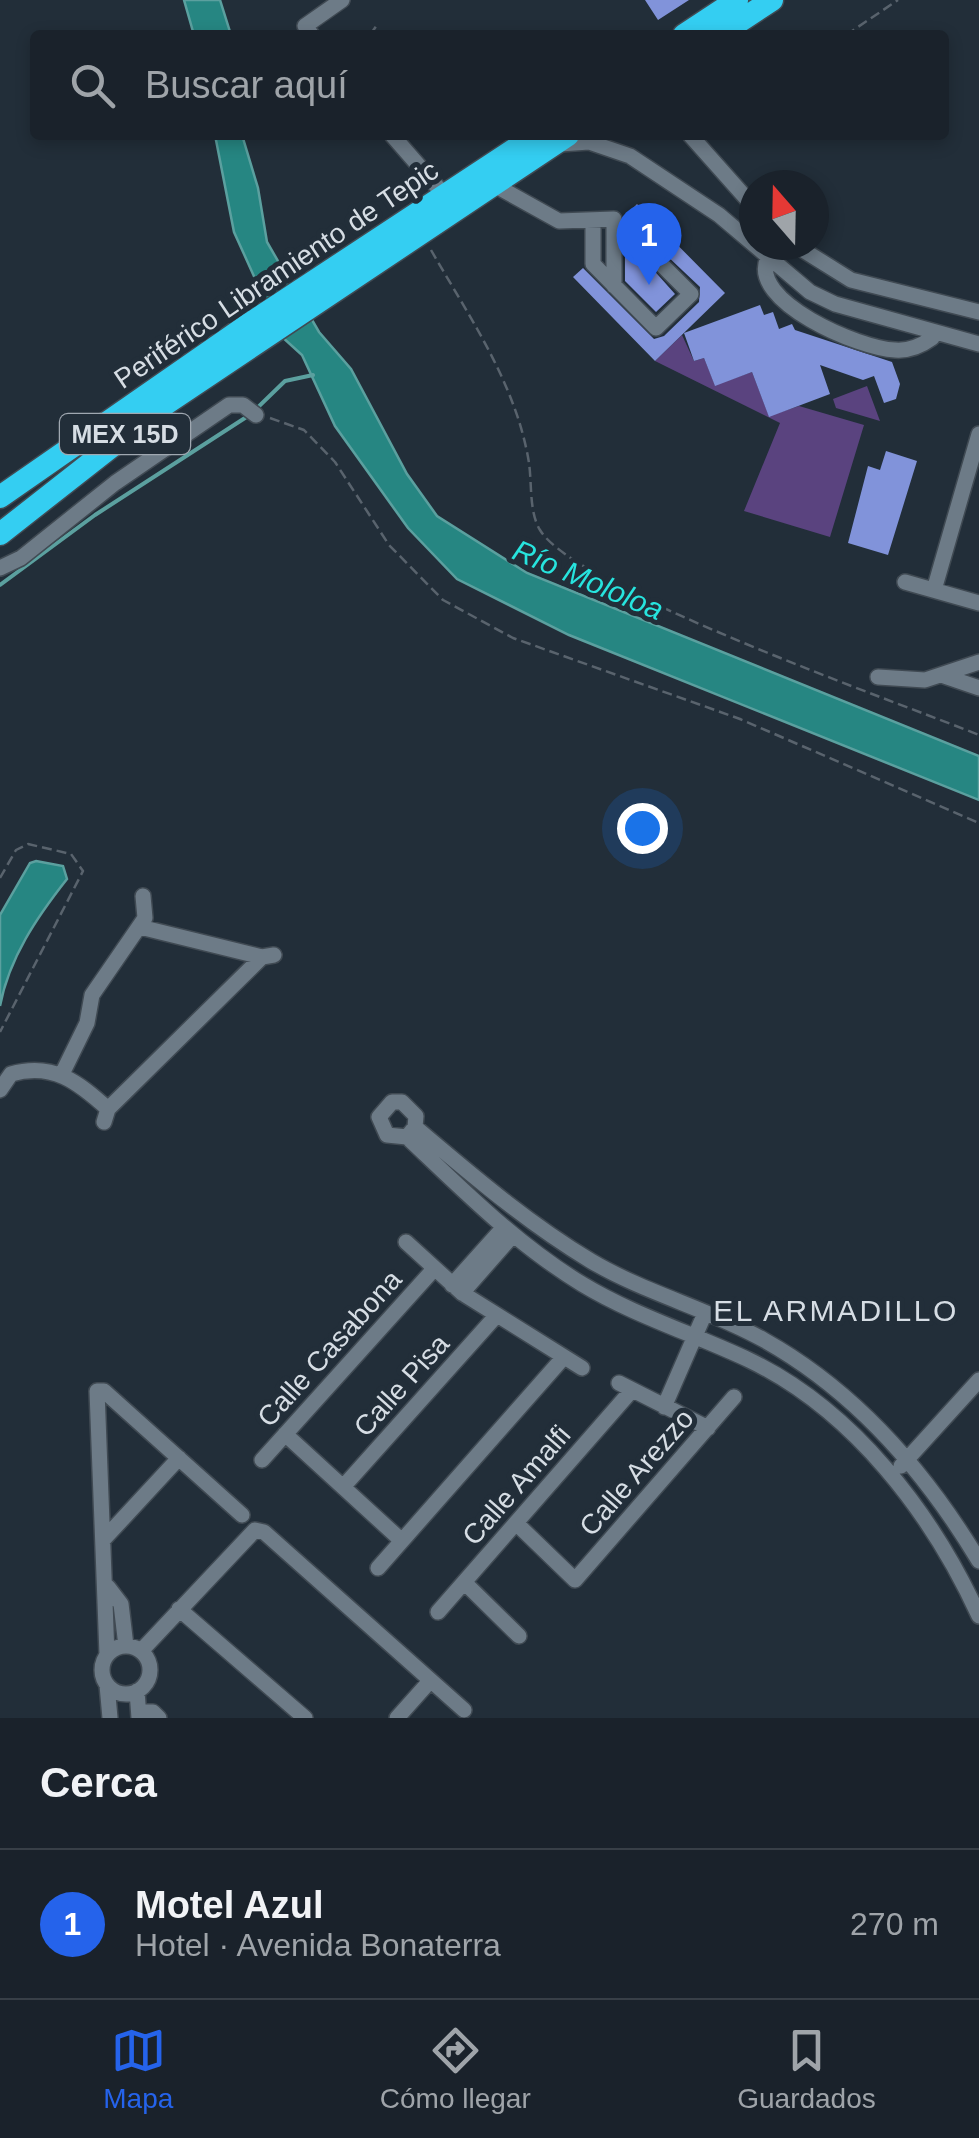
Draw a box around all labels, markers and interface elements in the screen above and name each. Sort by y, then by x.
search box [30,30,949,140]
icon: search [65,58,120,113]
text: Buscar aquí [145,64,348,106]
street label: Periférico Libramiento de Tepic [108,154,444,395]
north arrow [739,170,829,260]
pin: 1 [616,202,682,285]
road number: MEX 15D [60,414,190,454]
water label: Río Mololoa [508,533,668,626]
your location [617,803,668,854]
street label: Calle Casabona [251,1264,408,1433]
district label: EL ARMADILLO [713,1294,959,1327]
street label: Calle Pisa [348,1328,455,1443]
street label: Calle Arezzo [573,1403,700,1542]
street label: Calle Amalfi [456,1419,577,1551]
text: Cerca [40,1759,157,1806]
text: Motel Azul [135,1884,324,1926]
text: 1 [64,1906,81,1942]
text: 270 m [850,1906,939,1942]
text: Hotel · Avenida Bonaterra [135,1927,501,1963]
tab: Mapa [103,2023,173,2115]
tab: Cómo llegar [380,2023,531,2115]
tab: Guardados [737,2023,876,2115]

